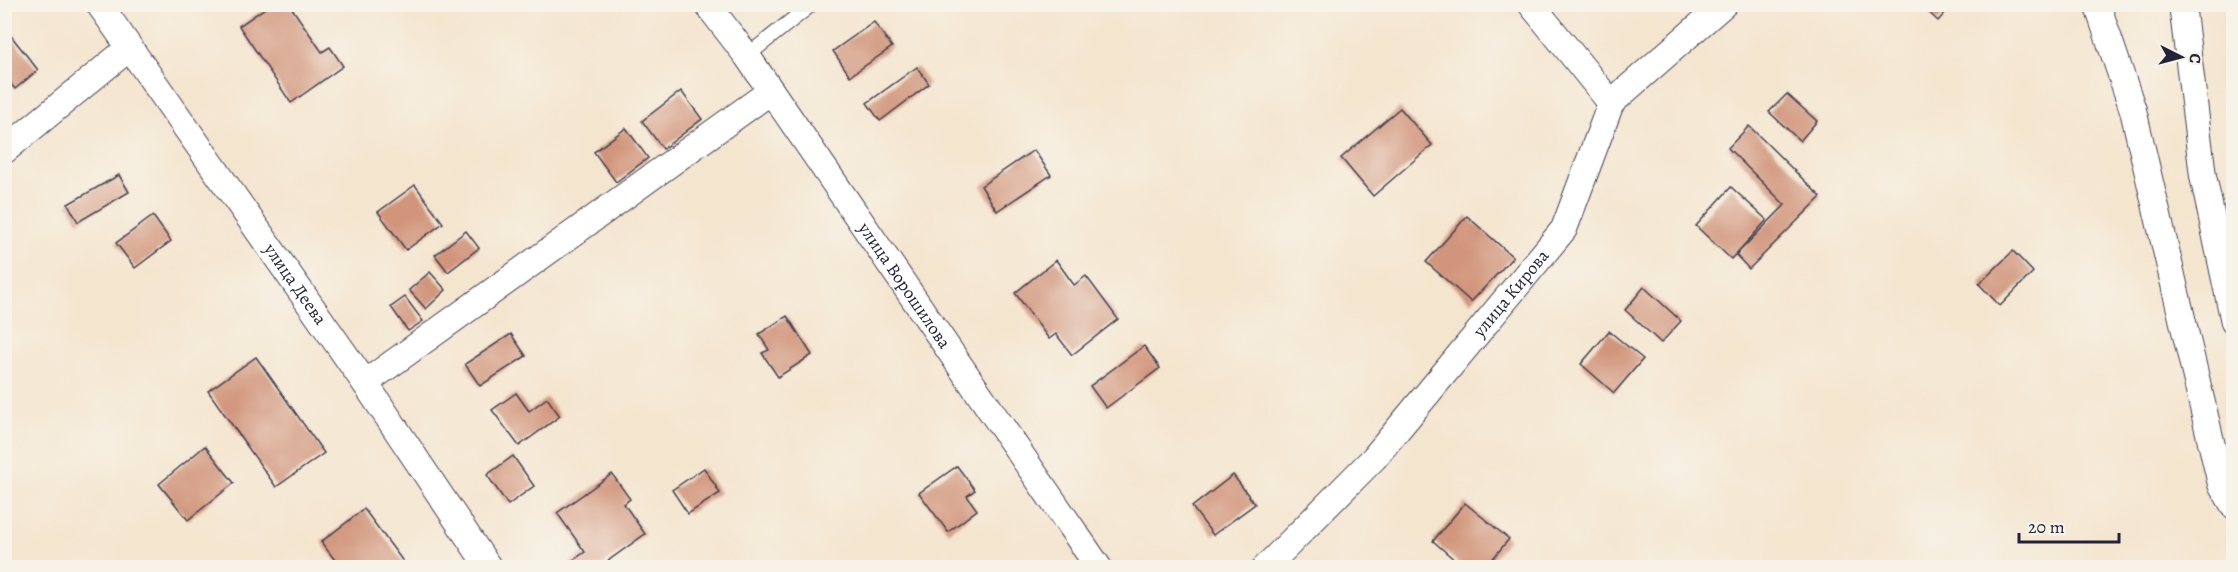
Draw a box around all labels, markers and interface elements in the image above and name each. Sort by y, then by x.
north arrow [2151,27,2211,87]
text: С [2183,52,2206,65]
street label: улица Ворошилова [852,217,957,354]
street label: улица Деева [258,238,333,330]
street label: улица Кирова [1467,244,1555,343]
scale bar [2019,506,2120,544]
text: 20 m [2028,515,2065,539]

